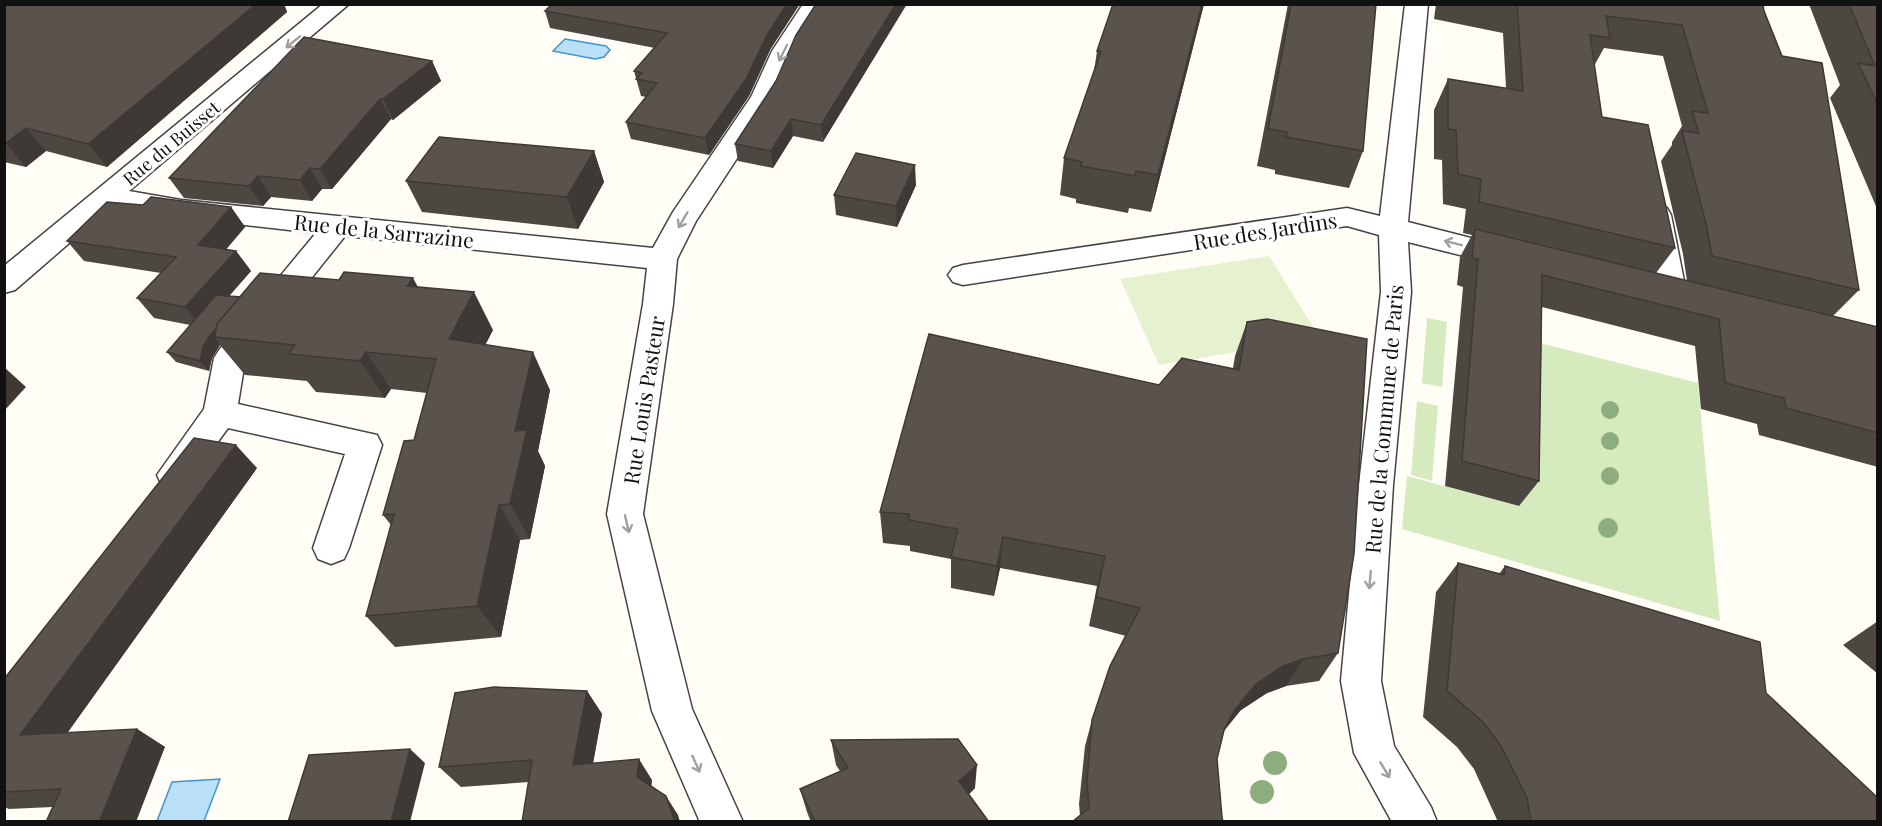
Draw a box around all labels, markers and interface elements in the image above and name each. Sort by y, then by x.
one-way arrow [285,35,301,48]
one-way arrow [777,44,789,62]
street label: Rue du Buisset [117,95,225,191]
street label: Rue des Jardins [1191,205,1339,255]
street label: Rue de la Sarrazine [293,207,475,253]
one-way arrow [677,211,689,228]
one-way arrow [1444,237,1463,249]
street label: Rue de la Commune de Paris [1357,283,1409,555]
street label: Rue Louis Pasteur [616,313,670,486]
one-way arrow [622,515,634,534]
one-way arrow [1364,569,1375,589]
one-way arrow [692,755,703,773]
one-way arrow [1379,761,1391,778]

